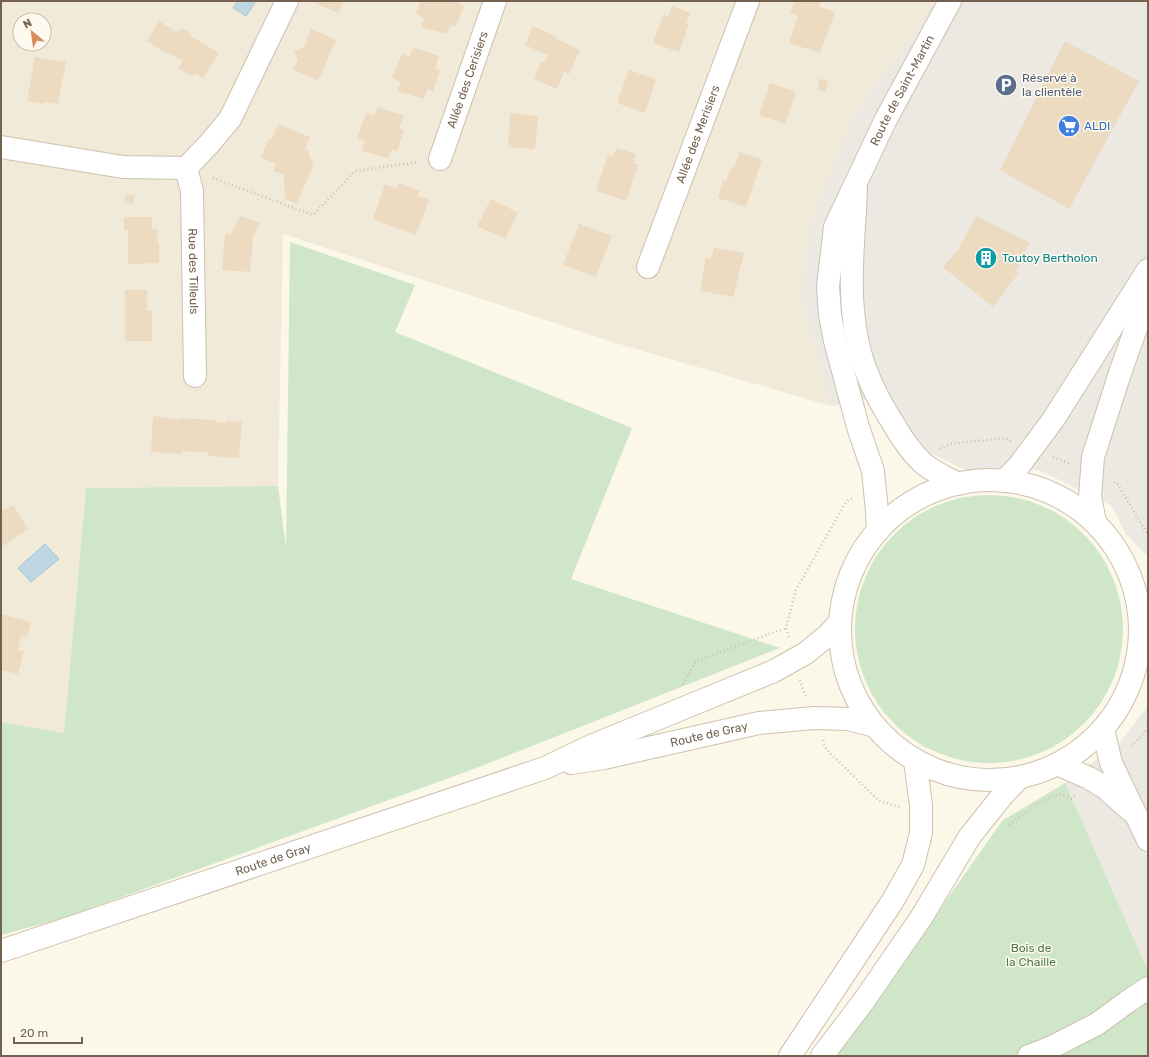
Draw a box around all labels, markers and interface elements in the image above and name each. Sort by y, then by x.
north arrow [12,12,52,52]
text: N [21,16,34,31]
street label: Allée des Cerisiers [444,29,491,130]
street label: Route de Saint-Martin [867,33,937,148]
place label: Réservé à la clientèle [1022,71,1082,99]
parking icon: Réservé à la clientèle [993,72,1019,98]
street label: Allée des Merisiers [673,83,723,185]
supermarket icon: ALDI [1056,113,1082,139]
place label: ALDI [1084,119,1110,133]
street label: Rue des Tilleuls [186,228,201,314]
building icon: Toutoy Bertholon [973,245,999,271]
place label: Toutoy Bertholon [1002,251,1098,265]
street label: Route de Gray [669,719,749,750]
street label: Route de Gray [233,840,313,879]
park label: Bois de la Chaille [1006,941,1056,969]
scale bar [14,1019,82,1045]
text: 20 m [20,1026,48,1040]

